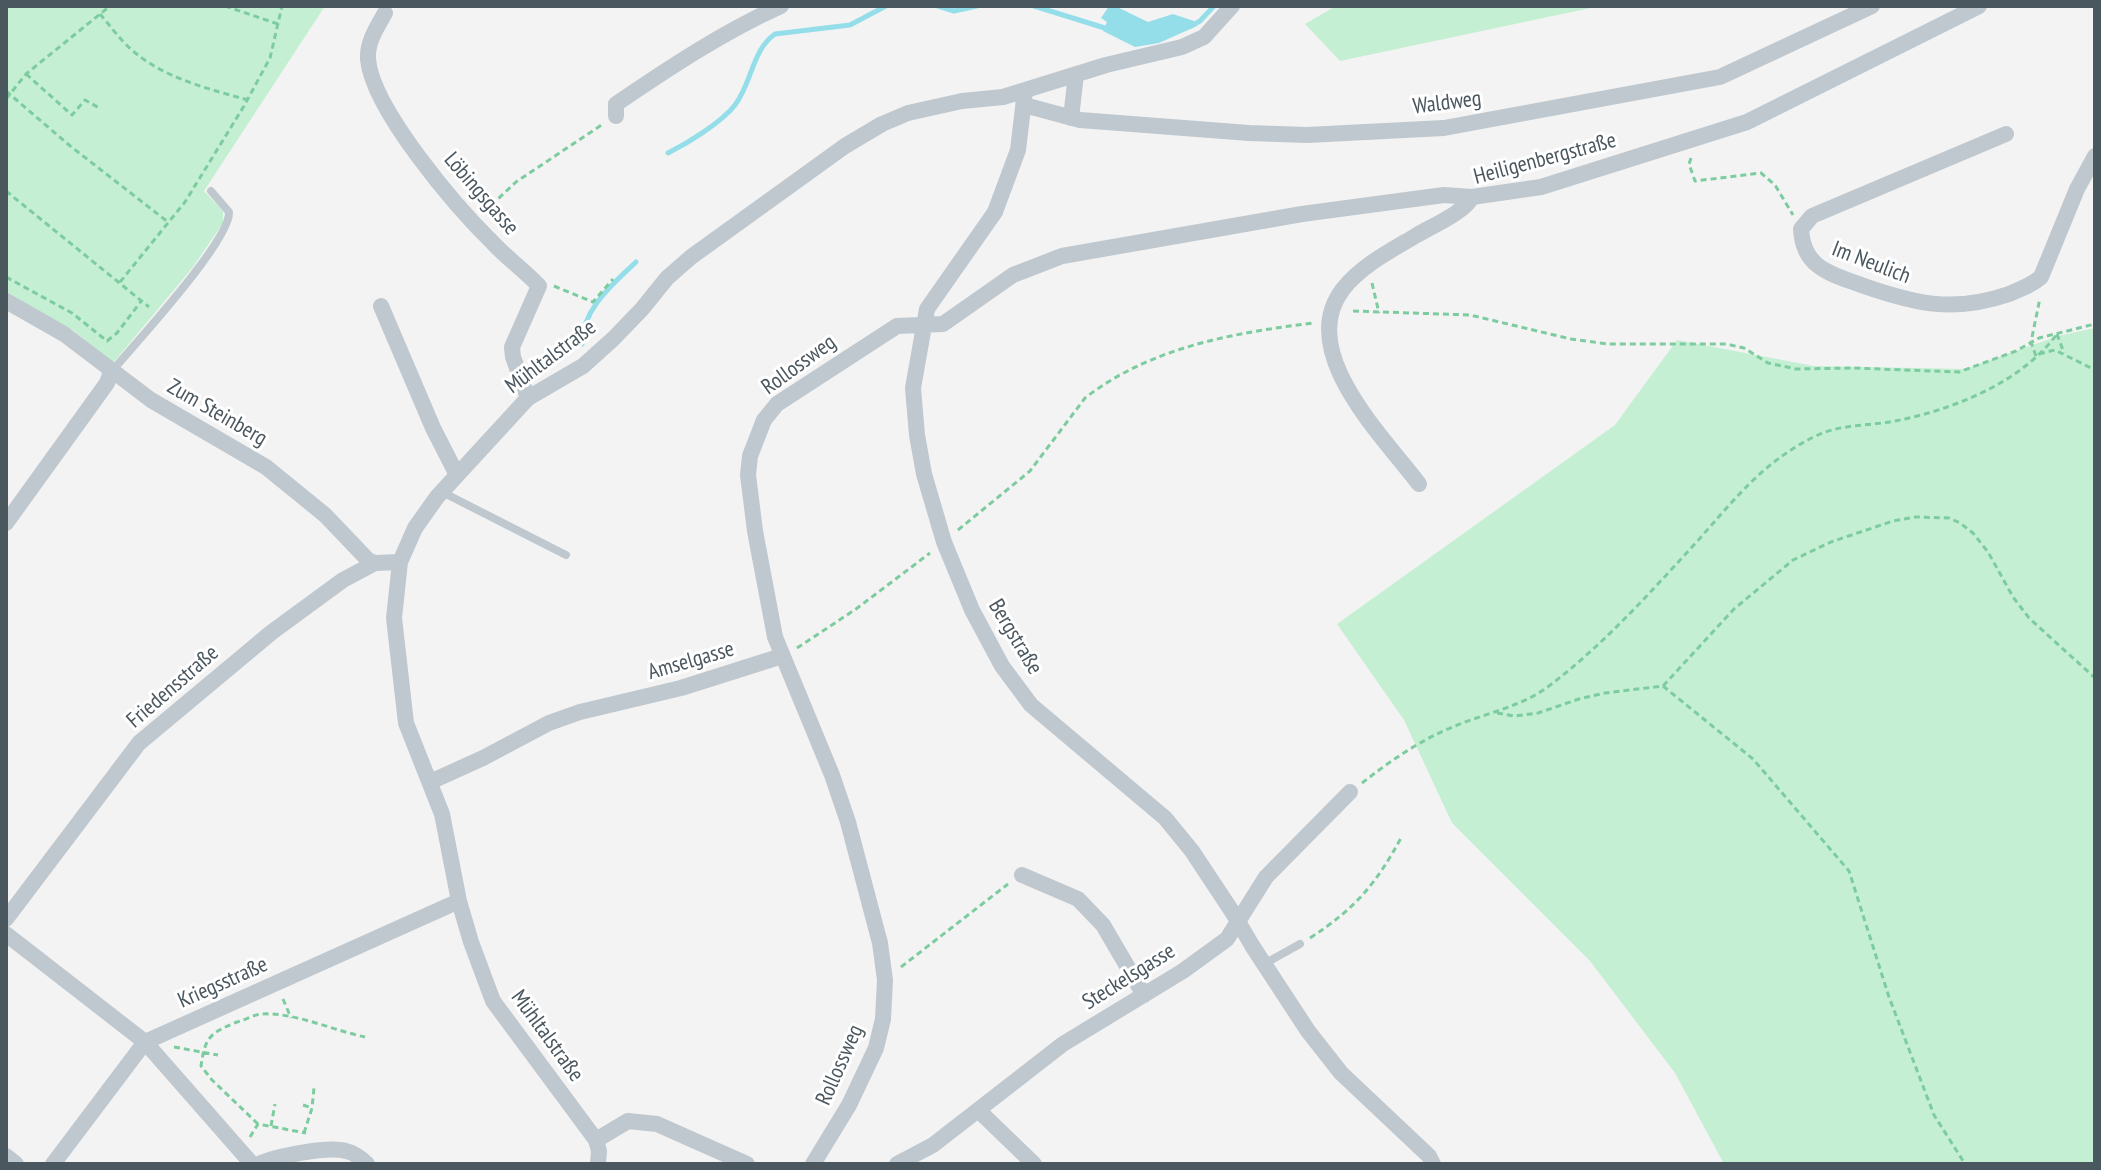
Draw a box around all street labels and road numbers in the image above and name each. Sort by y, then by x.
street label: Waldweg [1411,86,1483,120]
street label: Heiligenbergstraße [1471,127,1619,191]
street label: Löbingsgasse [438,147,524,241]
street label: Im Neulich [1828,236,1914,290]
street label: Mühltalstraße [501,314,601,400]
street label: Rollossweg [757,329,841,401]
street label: Zum Steinberg [162,374,272,452]
street label: Bergstraße [982,595,1048,679]
street label: Amselgasse [645,636,737,686]
street label: Friedensstraße [122,640,224,734]
street label: Steckelsgasse [1078,938,1180,1016]
street label: Kriegsstraße [174,952,272,1014]
street label: Mühltalstraße [505,985,589,1087]
street label: Rollossweg [811,1021,869,1109]

